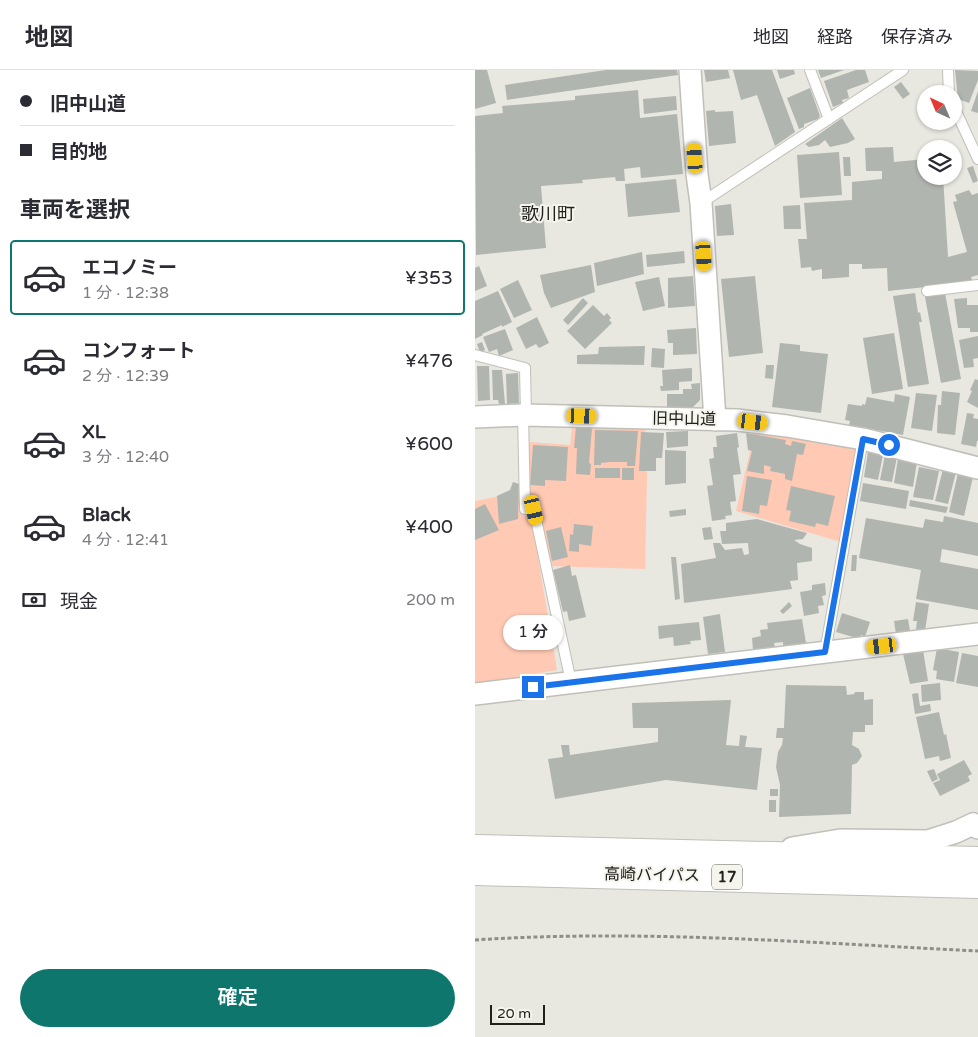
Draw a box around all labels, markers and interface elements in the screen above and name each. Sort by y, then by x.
text: 地図 [25,23,73,52]
text: 地図 [753,26,789,48]
text: 経路 [817,26,853,48]
text: 保存済み [881,26,953,48]
north arrow [917,85,963,130]
map controls [917,85,962,185]
text: 旧中山道 [50,93,126,115]
button: layers [917,140,962,185]
text: 目的地 [50,141,107,163]
car [686,143,703,173]
text: 車両を選択 [20,197,130,223]
district label: 歌川町 [521,203,575,225]
car [695,241,712,271]
icon: car [22,255,67,300]
text: エコノミー [82,257,177,279]
text: ¥353 [405,267,453,289]
text: 1 分 · 12:38 [82,283,169,303]
icon: car [22,338,67,383]
text: コンフォート [82,340,195,362]
text: ¥476 [405,350,453,372]
text: 2 分 · 12:39 [82,366,169,386]
car [566,408,597,424]
street label: 旧中山道 [652,408,716,430]
car [737,413,768,431]
icon: car [22,421,67,466]
text: XL [82,421,106,443]
text: ¥600 [405,433,453,455]
route start [878,434,900,456]
text: 3 分 · 12:40 [82,447,169,467]
car [523,494,544,526]
icon: car [22,504,67,549]
text: Black [82,504,131,526]
text: ¥400 [405,516,453,538]
text: 4 分 · 12:41 [82,530,169,550]
icon: cash [20,586,48,614]
text: 200 m [406,590,455,610]
text: 現金 [60,591,98,613]
callout: 1 分 [503,614,563,650]
text: 1 分 [518,622,548,642]
car [866,637,897,655]
route end [522,676,544,698]
street label: 高崎バイパス [604,864,700,886]
road number: 17 [712,864,742,890]
button: 確定 [20,969,455,1027]
scale bar [490,1002,545,1025]
text: 20 m [497,1005,531,1022]

